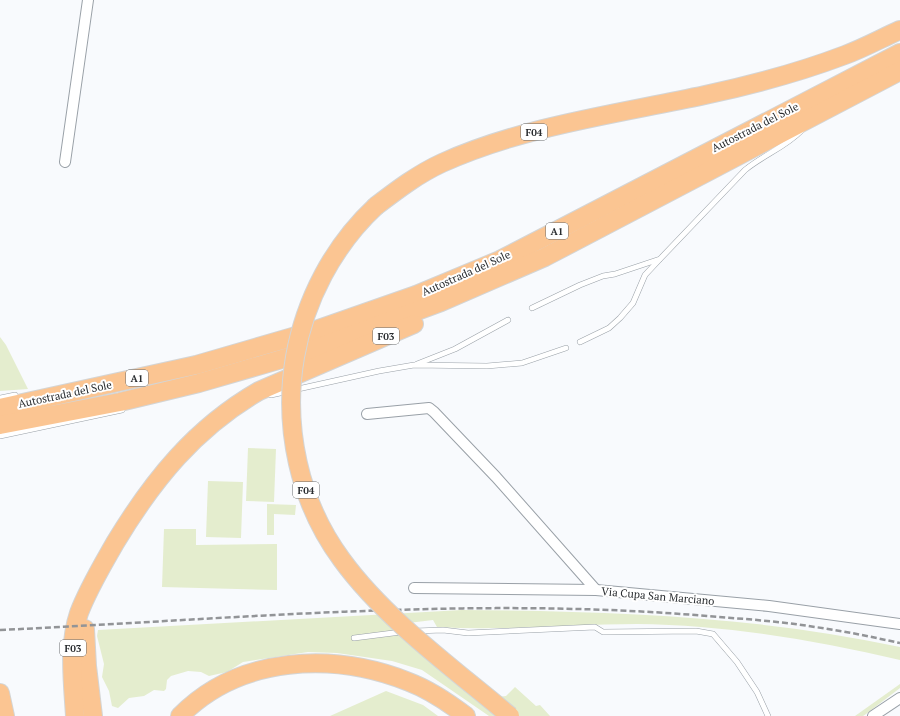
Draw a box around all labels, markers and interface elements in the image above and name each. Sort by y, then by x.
street label: Autostrada del Sole [709,99,801,155]
road number: F04 [521,124,547,140]
road number: A1 [546,223,568,239]
street label: Autostrada del Sole [420,247,513,299]
road number: F03 [373,328,399,344]
road number: A1 [126,370,148,386]
street label: Autostrada del Sole [17,377,114,411]
road number: F04 [293,482,319,498]
street label: Via Cupa San Marciano [601,584,715,608]
road number: F03 [60,640,86,656]

